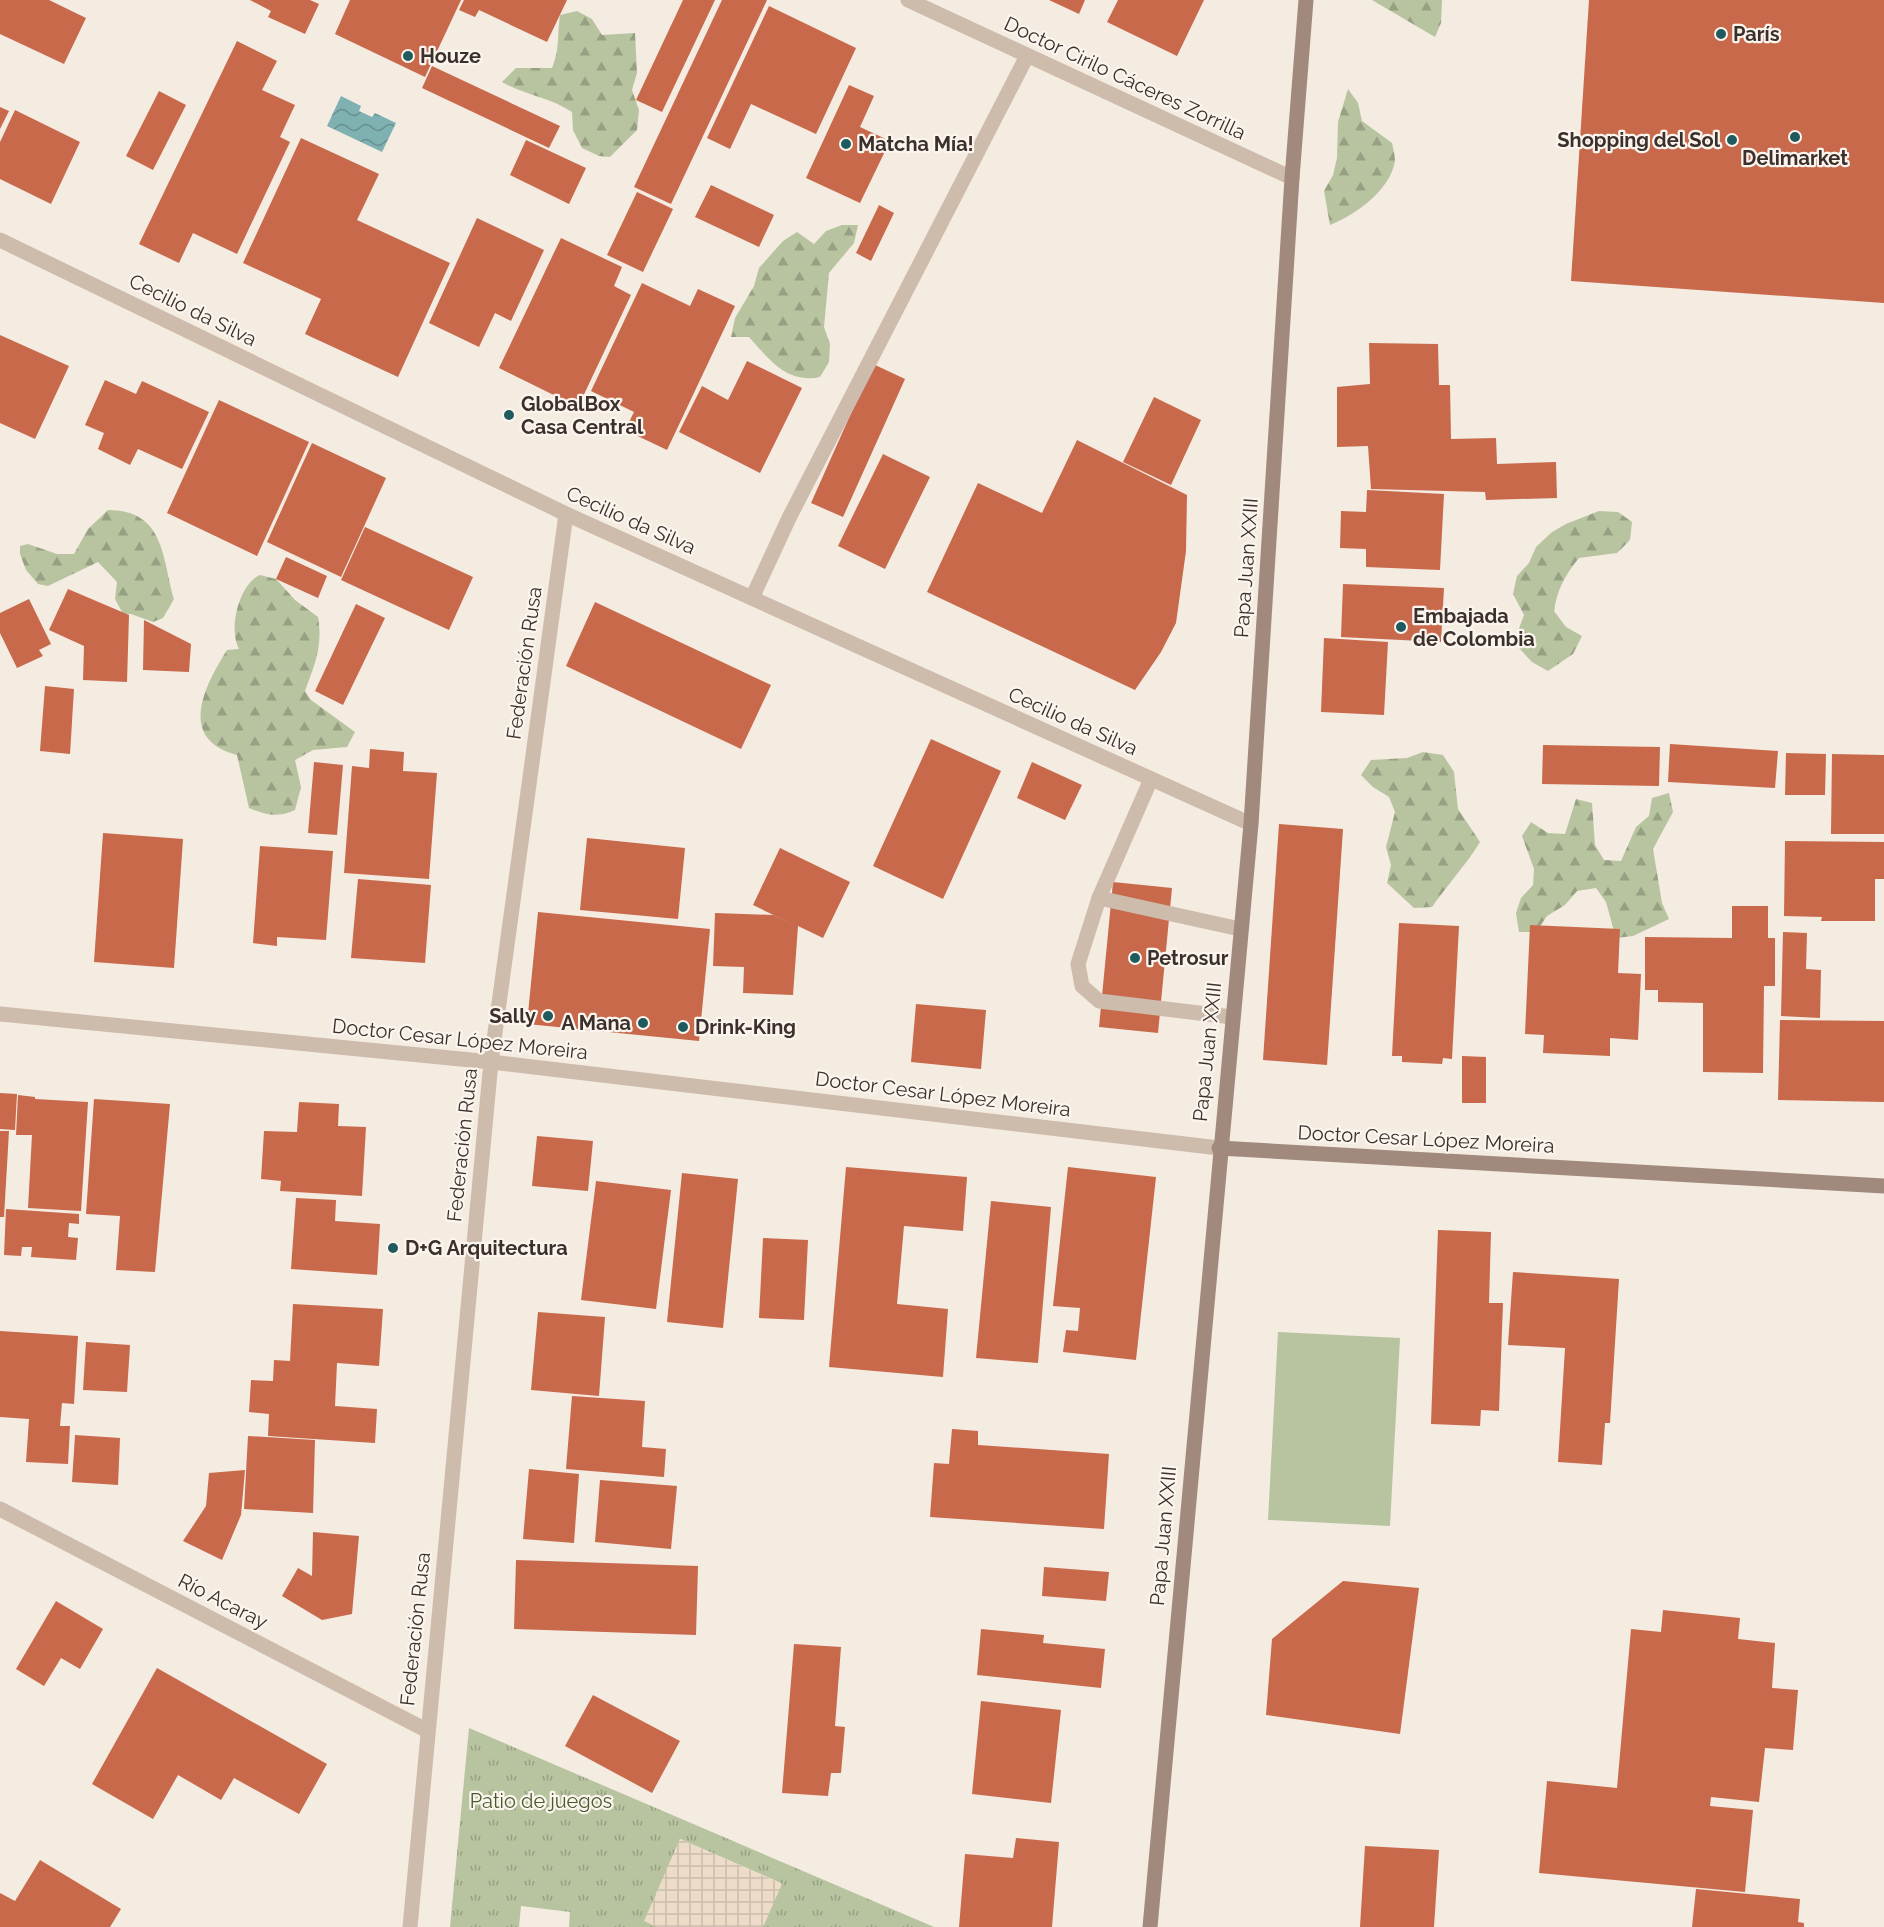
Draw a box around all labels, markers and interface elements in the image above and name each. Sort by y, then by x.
street label: Doctor Cirilo Cáceres Zorrilla [1000,11,1250,145]
place label: París [1733,22,1780,46]
marker: París [1714,27,1728,41]
place label: Houze [420,44,481,68]
marker: Houze [401,49,415,63]
place label: Shopping del Sol [1557,128,1721,152]
marker: Delimarket [1788,130,1802,144]
place label: Matcha Mía! [858,132,974,156]
marker: Shopping del Sol [1725,133,1739,147]
marker: Matcha Mía! [839,137,853,151]
place label: Delimarket [1742,146,1848,170]
street label: Cecilio da Silva [125,269,261,351]
place label: GlobalBox Casa Central [521,392,644,439]
marker: GlobalBox Casa Central [502,408,516,422]
street label: Cecilio da Silva [563,481,699,559]
street label: Papa Juan XXIII [1229,497,1263,639]
street label: Federación Rusa [501,585,547,741]
place label: Embajada de Colombia [1413,604,1535,651]
marker: Embajada de Colombia [1394,620,1408,634]
street label: Cecilio da Silva [1005,682,1141,760]
place label: Petrosur [1147,946,1229,970]
marker: Petrosur [1128,951,1142,965]
street label: Papa Juan XXIII [1188,981,1226,1123]
place label: Sally [489,1004,536,1028]
marker: Sally [541,1009,555,1023]
place label: A Mana [561,1011,631,1035]
street label: Doctor Cesar López Moreira [331,1014,589,1064]
place label: Drink-King [695,1015,796,1039]
marker: A Mana [636,1016,650,1030]
marker: Drink-King [676,1020,690,1034]
street label: Doctor Cesar López Moreira [814,1066,1072,1122]
street label: Federación Rusa [442,1067,482,1223]
street label: Doctor Cesar López Moreira [1297,1120,1555,1158]
place label: D+G Arquitectura [405,1236,568,1260]
marker: D+G Arquitectura [386,1241,400,1255]
street label: Papa Juan XXIII [1145,1465,1181,1607]
street label: Federación Rusa [395,1551,435,1707]
street label: Río Acaray [174,1568,272,1634]
park label: Patio de juegos [470,1789,612,1813]

